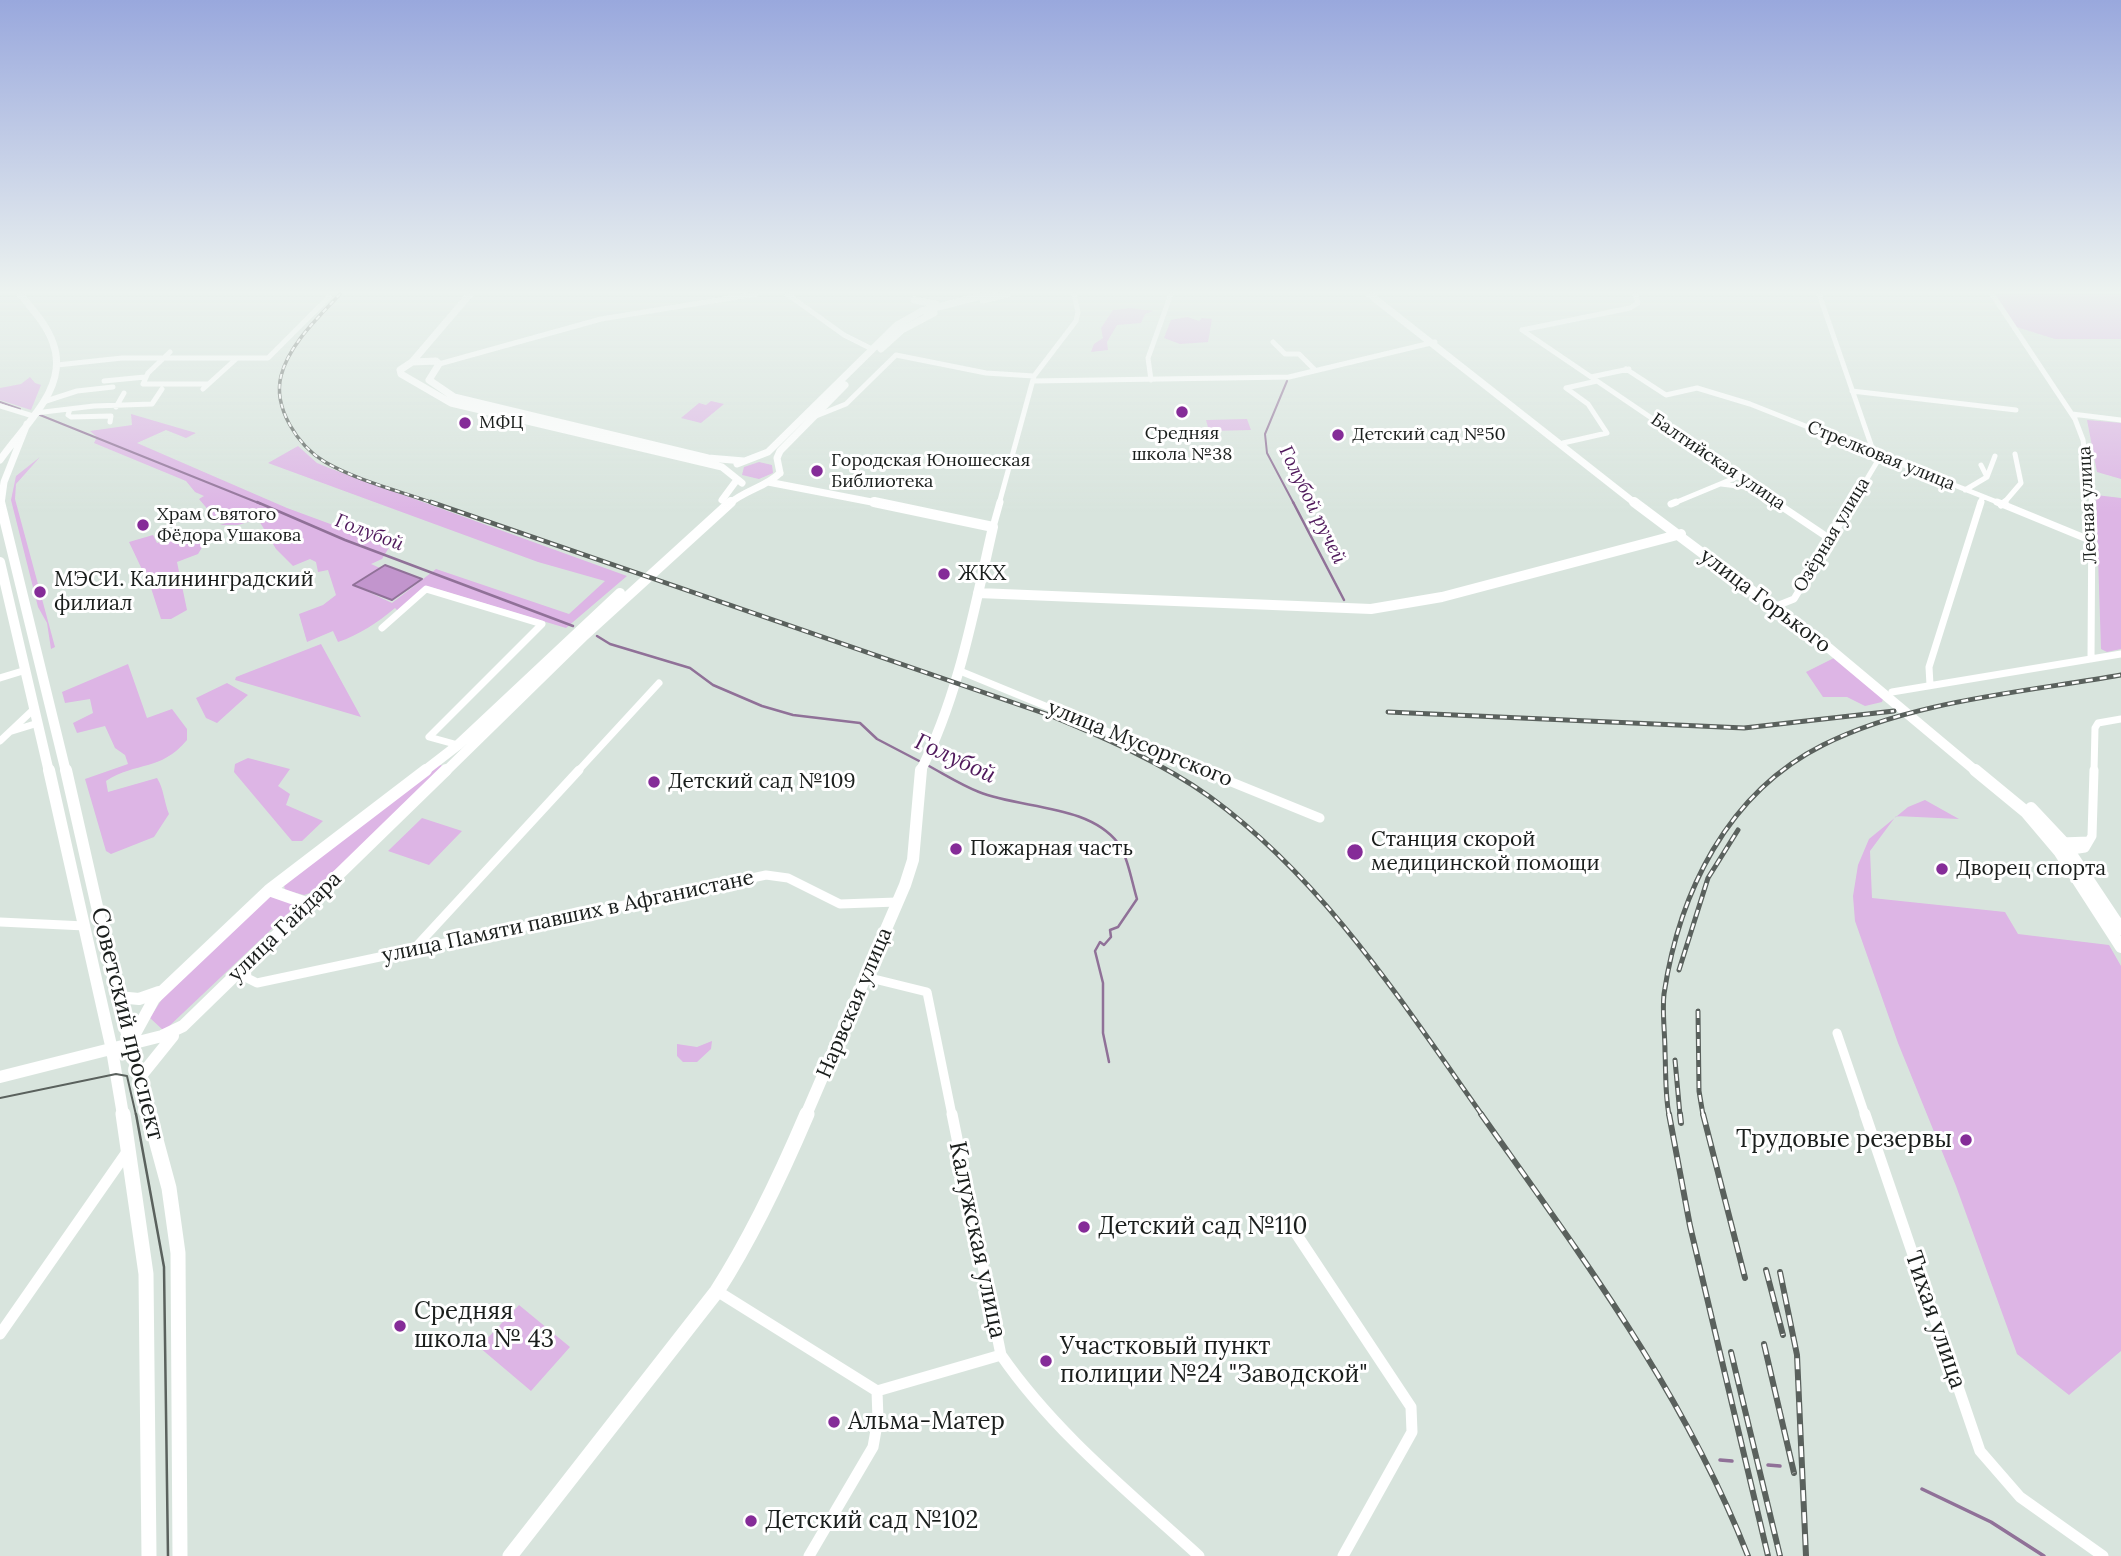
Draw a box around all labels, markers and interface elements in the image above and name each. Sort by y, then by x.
marker: Средняя школа №38 [1174,404,1190,420]
street label: Балтийская улица [1647,409,1789,515]
place label: МФЦ [479,412,524,434]
marker: МФЦ [457,415,473,431]
street label: Стрелковая улица [1804,416,1958,496]
place label: Средняя школа №38 [1132,423,1232,466]
place label: Детский сад №50 [1352,424,1506,446]
marker: Детский сад №50 [1330,427,1346,443]
water label: Голубой ручей [1274,442,1350,568]
street label: Лесная улица [2074,445,2102,565]
place label: Городская Юношеская Библиотека [831,450,1030,492]
marker: Городская Юношеская Библиотека [809,463,825,479]
street label: Озёрная улица [1789,474,1875,596]
place label: Храм Святого Фёдора Ушакова [157,504,301,546]
water label: Голубой [332,510,406,556]
marker: Храм Святого Фёдора Ушакова [135,517,151,533]
street label: улица Горького [1694,543,1836,659]
place label: ЖКХ [958,561,1006,587]
marker: ЖКХ [936,566,952,582]
place label: МЭСИ. Калининградский филиал [54,567,314,617]
marker: МЭСИ. Калининградский филиал [32,584,48,600]
street label: улица Мусоргского [1044,695,1236,793]
water label: Голубой [910,728,1000,790]
place label: Детский сад №109 [668,769,856,795]
marker: Детский сад №109 [646,774,662,790]
place label: Станция скорой медицинской помощи [1371,827,1600,877]
place label: Пожарная часть [970,836,1133,862]
marker: Пожарная часть [948,841,964,857]
marker: Станция скорой медицинской помощи [1345,842,1365,862]
place label: Дворец спорта [1956,856,2106,882]
marker: Дворец спорта [1934,861,1950,877]
street label: улица Памяти павших в Афганистане [380,865,756,969]
street label: улица Гайдара [223,867,347,987]
street label: Советский проспект [84,905,170,1143]
street label: Нарвская улица [812,924,898,1082]
place label: Трудовые резервы [1736,1126,1952,1154]
marker: Трудовые резервы [1958,1132,1974,1148]
street label: Калужская улица [942,1139,1012,1341]
place label: Детский сад №110 [1098,1213,1307,1241]
marker: Детский сад №110 [1076,1219,1092,1235]
street label: Тихая улица [1898,1247,1972,1393]
place label: Средняя школа № 43 [414,1298,554,1354]
marker: Средняя школа № 43 [392,1318,408,1334]
place label: Участковый пункт полиции №24 "Заводской" [1060,1333,1368,1389]
marker: Участковый пункт полиции №24 "Заводской" [1038,1353,1054,1369]
place label: Альма-Матер [848,1408,1005,1436]
marker: Альма-Матер [826,1414,842,1430]
place label: Детский сад №102 [765,1507,978,1535]
marker: Детский сад №102 [743,1513,759,1529]

